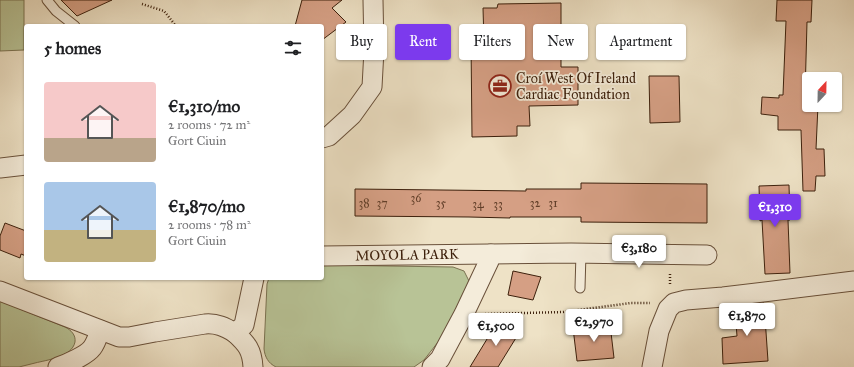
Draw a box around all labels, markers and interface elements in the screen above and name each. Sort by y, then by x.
chip: Buy [336,24,387,60]
chip: Rent [395,24,451,60]
chip: Filters [459,24,525,60]
chip: New [533,24,588,60]
chip: Apartment [596,24,686,60]
icon: filters [282,37,304,59]
text: 5 homes [44,38,101,59]
place label: Croí West Of Ireland Cardiac Foundation [516,70,636,103]
north arrow [802,72,842,112]
map controls [802,72,842,112]
office icon: Croí West Of Ireland Cardiac Foundation [487,73,513,99]
text: €1,310/mo [168,96,240,117]
icon: home [76,98,124,146]
text: 2 rooms · 72 m² [168,117,250,133]
text: Gort Ciuin [168,133,226,149]
house number: 36 [411,191,422,205]
pin: €1,310 [742,194,808,228]
text: €1,870/mo [168,196,245,217]
house number: 38 [358,196,370,210]
house number: 37 [376,196,388,210]
house number: 35 [436,196,447,210]
house number: 32 [530,196,540,210]
house number: 31 [548,196,558,210]
house number: 34 [472,197,484,211]
house number: 33 [493,197,503,211]
icon: home [76,198,124,246]
text: €1,310 [758,199,792,215]
text: 2 rooms · 78 m² [168,217,251,233]
text: Gort Ciuin [168,233,226,249]
pin: €3,180 [606,235,672,269]
text: €3,180 [621,240,657,256]
street label: MOYOLA PARK [355,246,460,264]
pin: €1,870 [714,303,780,337]
text: €1,870 [728,308,766,324]
pin: €2,970 [561,309,627,343]
pin: €1,500 [463,313,529,347]
text: €2,970 [574,314,614,330]
text: €1,500 [477,318,515,334]

